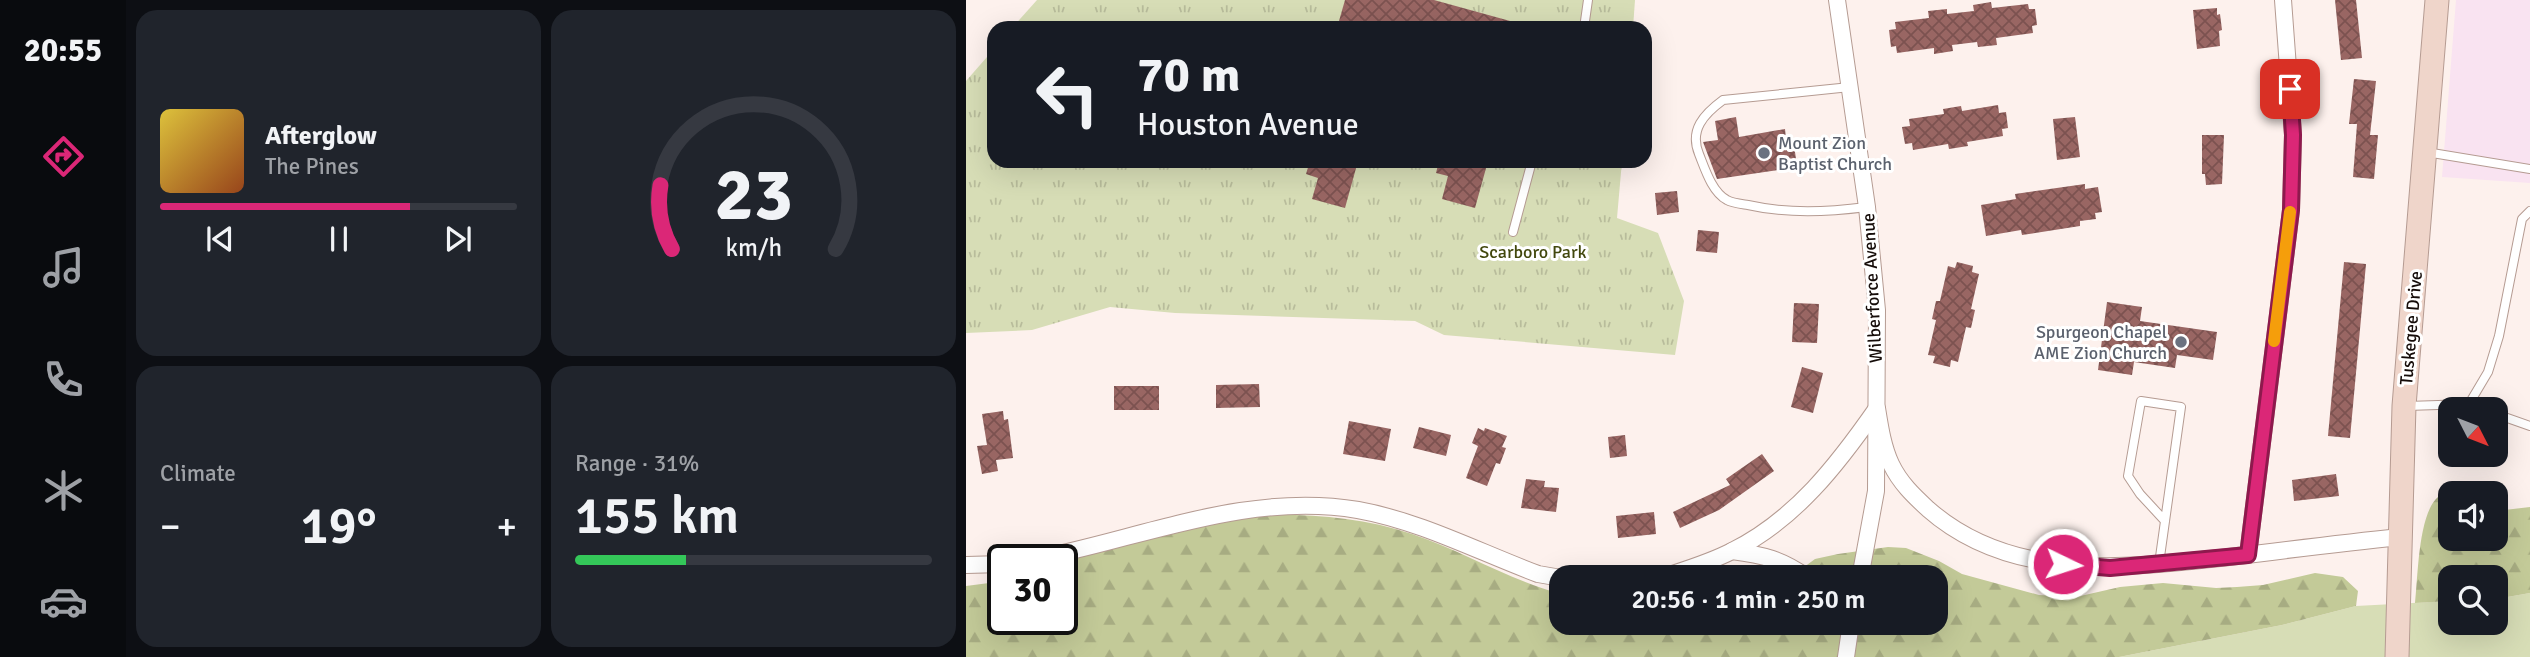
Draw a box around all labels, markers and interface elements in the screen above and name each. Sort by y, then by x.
text: 20:55 [24,31,102,70]
text: 70 m [1137,45,1240,105]
icon: left [1022,49,1113,140]
pin [2260,59,2320,119]
icon: arrive [2271,70,2309,108]
text: Houston Avenue [1137,105,1359,144]
text: Afterglow [265,120,377,152]
icon: directions [39,132,88,181]
place label: Mount Zion Baptist Church [1778,132,1892,175]
marker: Mount Zion Baptist Church [1756,145,1772,161]
text: The Pines [265,152,359,181]
text: 23 [714,152,793,241]
street label: Wilberforce Avenue [1857,212,1887,364]
icon: previous [201,220,239,258]
icon: pause [320,220,358,258]
icon: next [439,220,477,258]
text: km/h [725,232,782,263]
park label: Scarboro Park [1479,241,1587,263]
icon: music [39,243,88,292]
street label: Tuskegee Drive [2395,270,2427,386]
place label: Spurgeon Chapel AME Zion Church [2034,321,2167,364]
marker: Spurgeon Chapel AME Zion Church [2173,334,2189,350]
icon: phone [39,355,88,404]
north arrow [2438,397,2508,467]
map controls [2438,397,2508,635]
text: Range · 31% [575,449,699,478]
text: Climate [160,459,236,488]
icon: climate [39,466,88,515]
button: sound [2438,481,2508,551]
text: 155 km [575,484,739,548]
text: 19° [300,494,377,558]
text: − [160,503,181,550]
text: + [496,503,517,550]
position arrow [2026,527,2100,601]
speed limit sign: 30 [987,544,1078,635]
button: search [2438,565,2508,635]
icon: car [39,577,88,626]
text: 20:56 · 1 min · 250 m [1632,584,1865,616]

